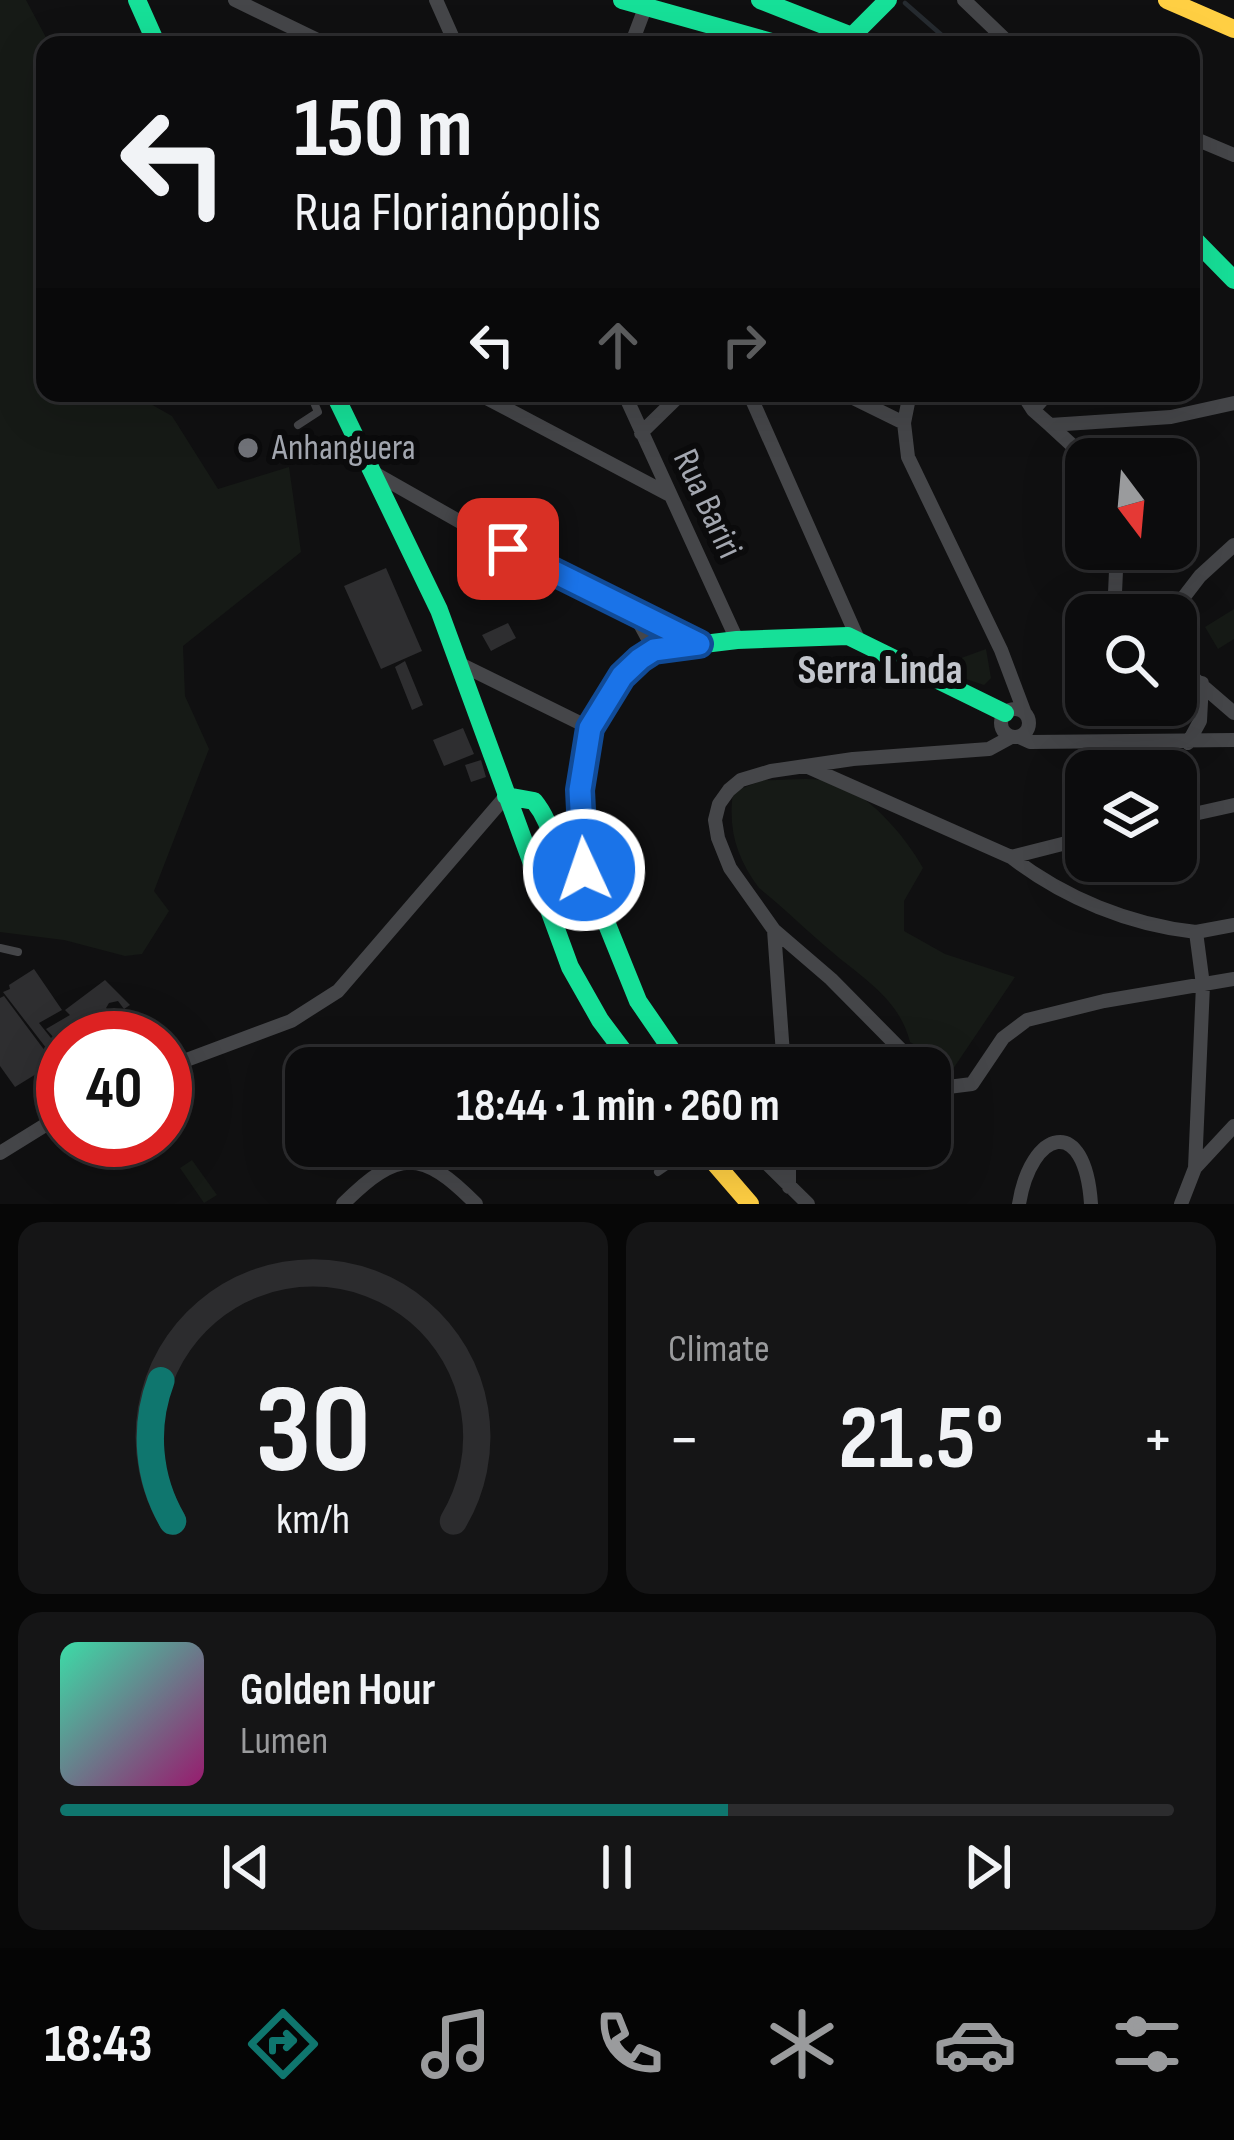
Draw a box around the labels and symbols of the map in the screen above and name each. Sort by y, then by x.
place label: Anhanguera [271,427,416,470]
marker: Anhanguera [235,435,261,461]
north arrow [1065,438,1197,570]
street label: Rua Bariri [663,443,751,565]
pin [457,498,559,600]
district label: Serra Linda [797,645,963,696]
position arrow [521,807,647,933]
speed limit sign: 40 [36,1011,192,1167]

